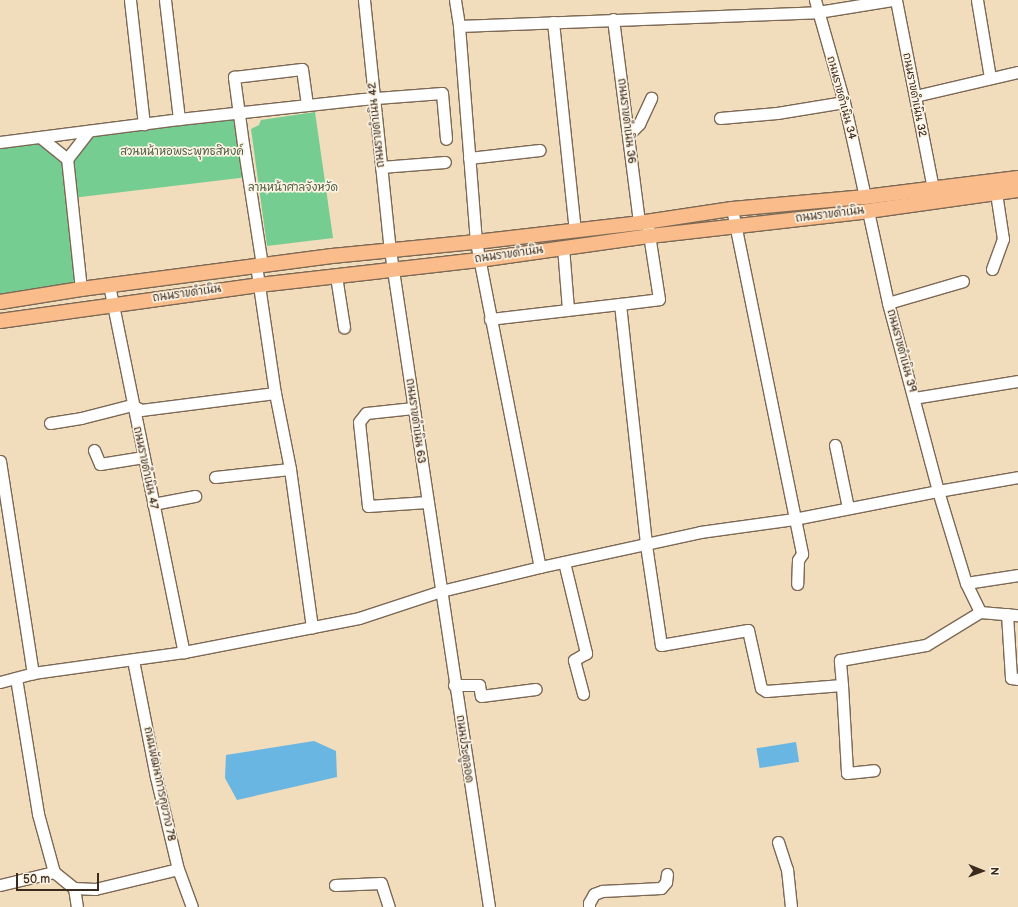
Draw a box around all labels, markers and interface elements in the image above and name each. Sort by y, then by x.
street label: ถนนราขดำเนิน 32 [899,52,929,138]
street label: ถนนราชดำเนิน 34 [824,55,858,141]
street label: ถนนราขดำเนิน 36 [614,78,638,164]
street label: ถนนราขดำเนิน 42 [366,82,388,168]
park label: สวนหน้าหอพระพุทธสิหงค์ [120,145,244,159]
park label: ลานหน้าศาลจังหวัด [248,181,338,195]
street label: ถนนราขดำเนิน [795,204,865,226]
street label: ถนนราขดำเนิน [474,244,544,266]
street label: ถนนราขดำเนิน [152,283,222,305]
street label: ถนนราชดำเนิน 39 [884,308,918,394]
street label: ถนนราขดำเนิน 63 [403,378,427,464]
street label: ถนนราขดำเนิน 47 [130,425,160,511]
street label: ถนนประตูลอด [453,714,475,784]
street label: ถนนพัฒนาการคูขวาง 78 [140,726,178,842]
north arrow [962,851,1002,891]
scale bar [18,865,101,891]
text: N [988,867,1001,875]
text: 50 m [23,872,50,887]

